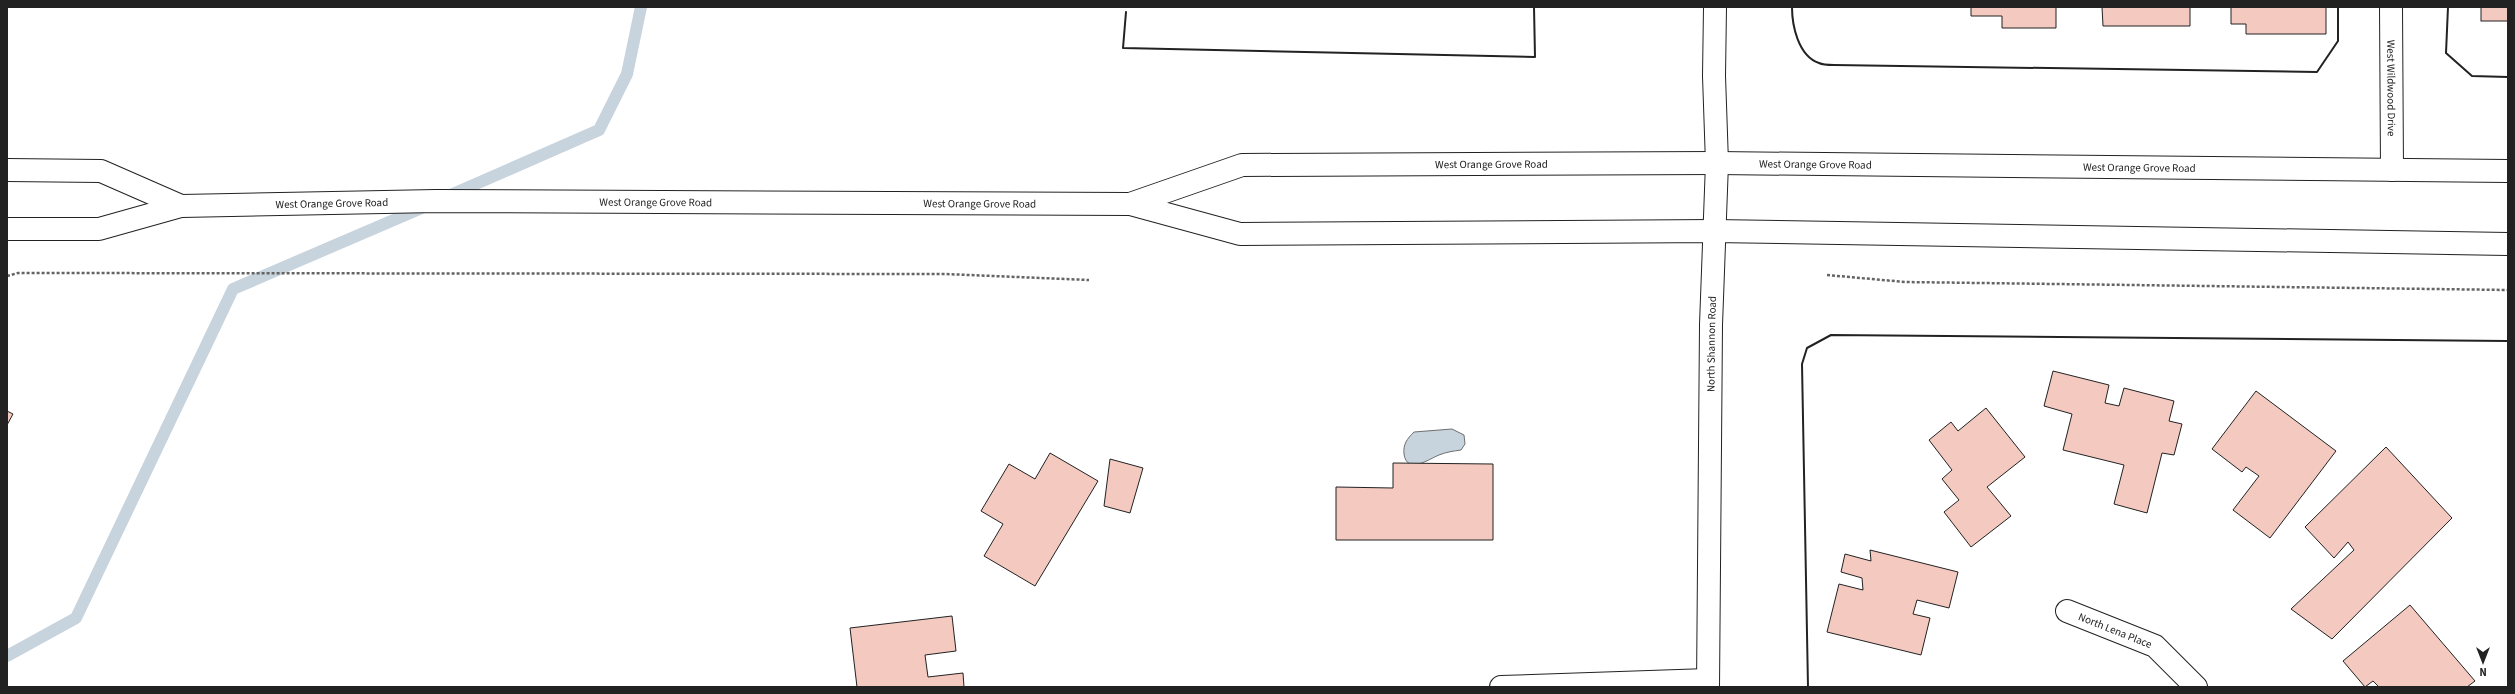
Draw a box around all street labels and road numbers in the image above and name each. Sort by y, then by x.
street label: West Wildwood Drive [2383,40,2399,137]
street label: West Orange Grove Road [1759,156,1872,173]
street label: West Orange Grove Road [1435,157,1548,172]
street label: West Orange Grove Road [2083,160,2196,176]
street label: West Orange Grove Road [275,195,388,212]
street label: West Orange Grove Road [599,195,712,210]
street label: West Orange Grove Road [923,196,1036,212]
street label: North Shannon Road [1703,296,1720,392]
street label: North Lena Place [2076,609,2155,652]

